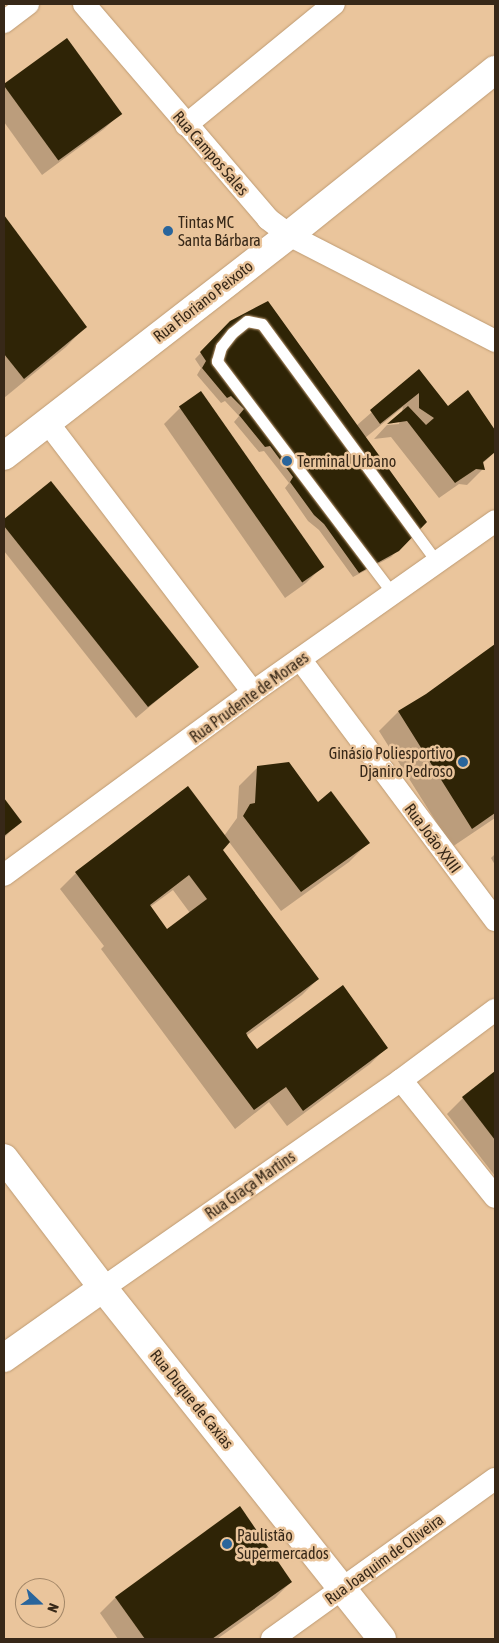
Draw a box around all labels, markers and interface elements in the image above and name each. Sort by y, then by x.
street label: Rua Campos Sales [169,107,253,199]
place label: Tintas MC Santa Bárbara [178,212,261,250]
marker: Tintas MC Santa Bárbara [162,225,174,237]
street label: Rua Floriano Peixoto [149,256,257,346]
place label: Terminal Urbano [297,451,396,471]
marker: Terminal Urbano [281,455,293,467]
street label: Rua Prudente de Moraes [186,647,312,747]
place label: Ginásio Poliesportivo Djaniro Pedroso [329,743,453,781]
marker: Ginásio Poliesportivo Djaniro Pedroso [457,756,469,768]
street label: Rua João XXIII [401,800,465,876]
street label: Rua Graça Martins [201,1147,299,1223]
street label: Rua Duque de Caxias [146,1346,238,1452]
street label: Rua Joaquim de Oliveira [321,1510,447,1608]
place label: Paulistão Supermercados [237,1525,329,1563]
marker: Paulistão Supermercados [221,1538,233,1550]
north arrow [15,1578,65,1628]
text: N [44,1601,62,1615]

